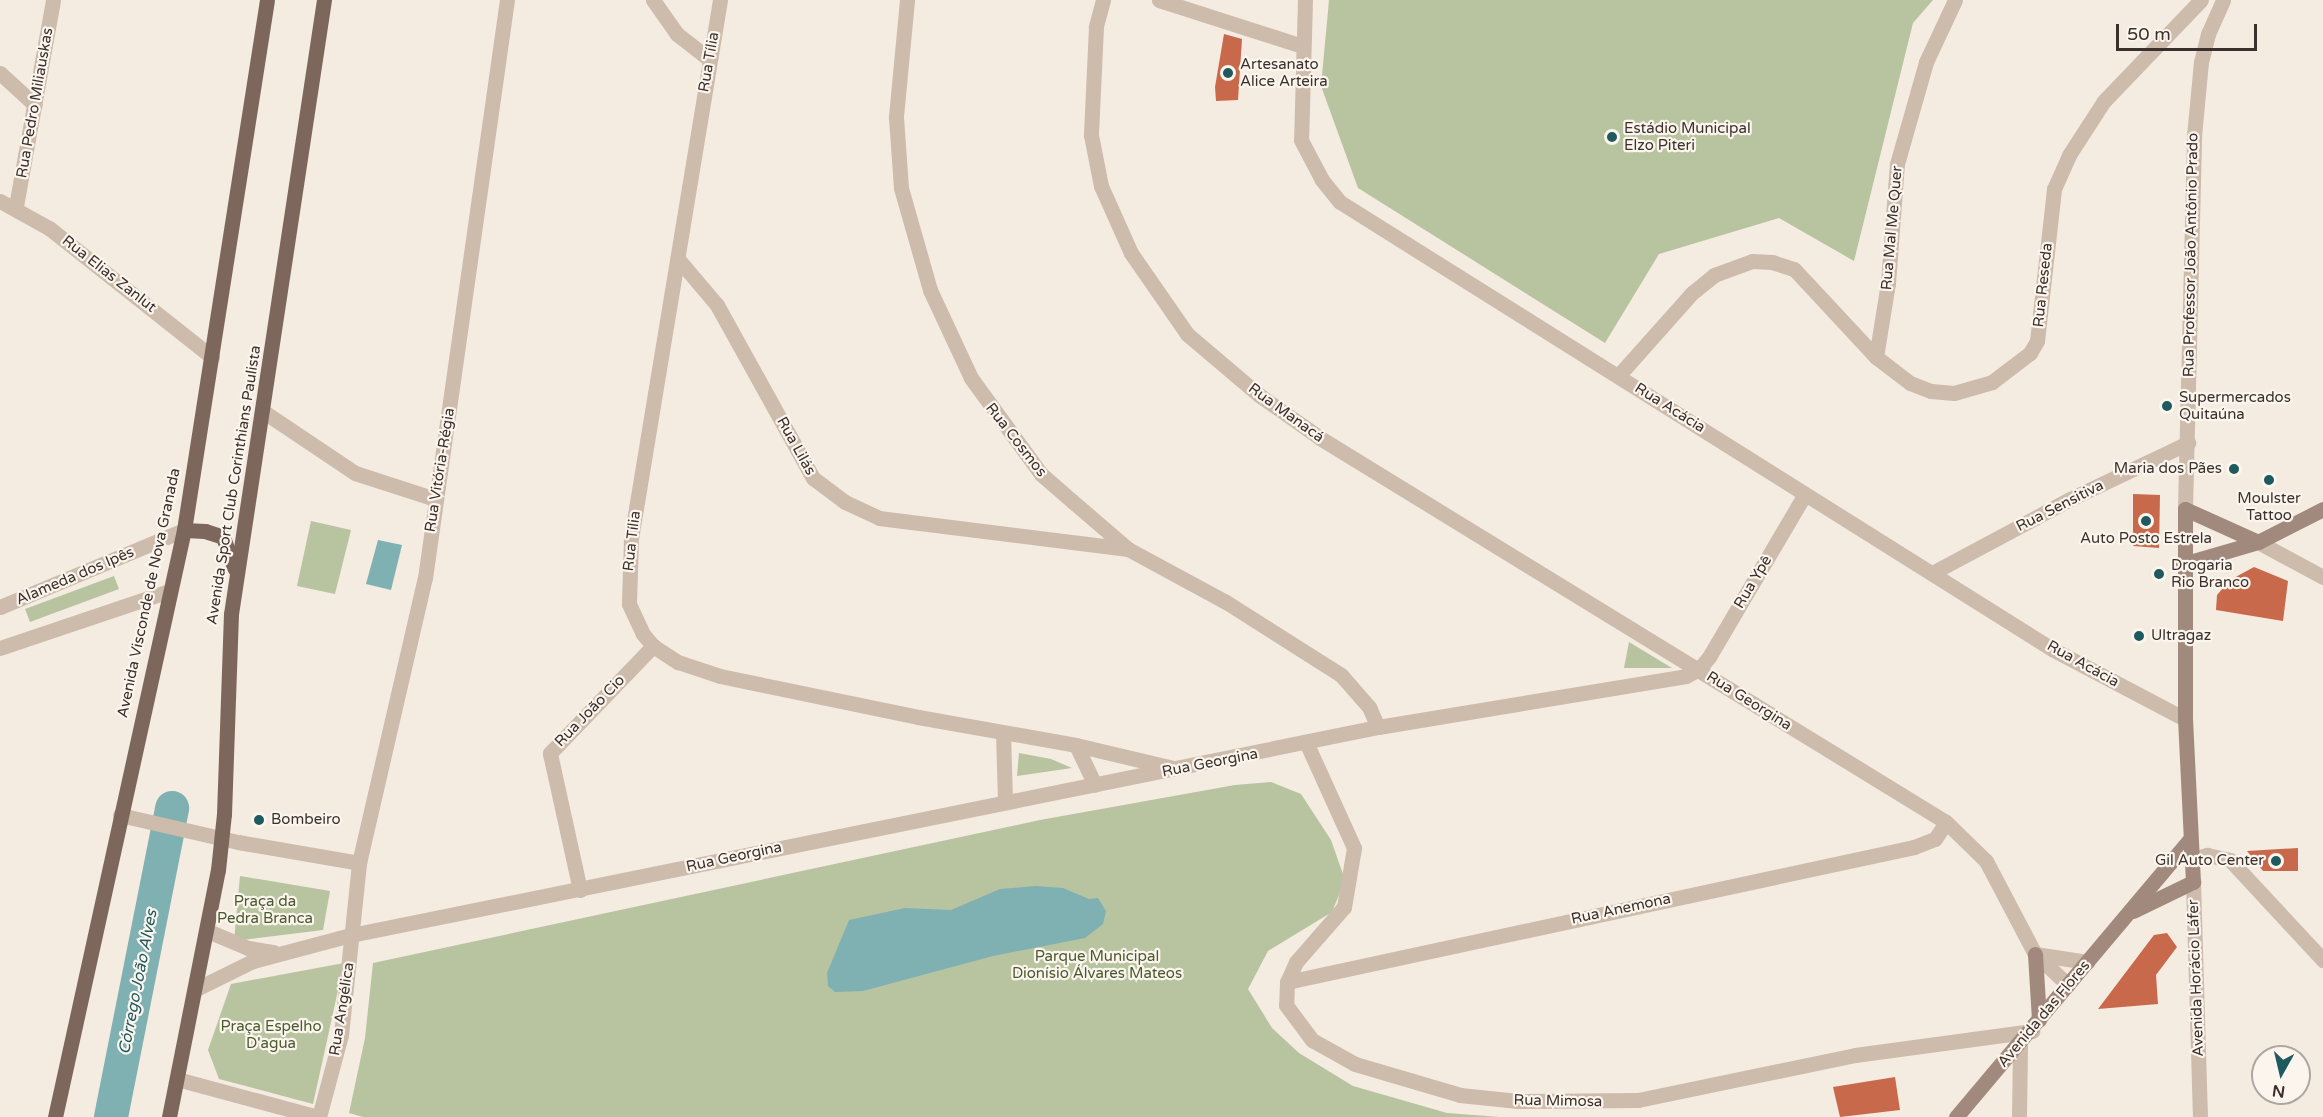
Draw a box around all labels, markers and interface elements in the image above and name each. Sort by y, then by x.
scale bar [2119,12,2260,50]
text: 50 m [2127,23,2171,45]
street label: Rua Pedro Miliauskas [13,26,57,180]
street label: Rua Tília [695,31,723,93]
place label: Artesanato Alice Arteira [1240,55,1328,90]
marker: Artesanato Alice Arteira [1221,66,1235,80]
place label: Estádio Municipal Elzo Piteri [1624,119,1751,154]
marker: Estádio Municipal Elzo Piteri [1605,130,1619,144]
street label: Rua Professor João Antônio Prado [2180,133,2202,377]
street label: Rua Mal Me Quer [1878,165,1906,291]
street label: Rua Elias Zanlut [58,232,160,316]
street label: Rua Reseda [2030,242,2056,328]
street label: Avenida Sport Club Corinthians Paulista [203,344,265,626]
street label: Rua Acácia [1631,379,1709,437]
street label: Rua Manacá [1245,380,1327,446]
place label: Supermercados Quitaúna [2179,388,2291,423]
street label: Rua Cosmos [982,399,1050,481]
marker: Supermercados Quitaúna [2160,399,2174,413]
street label: Rua Vitória-Régia [421,407,459,533]
street label: Rua Lilás [773,414,819,478]
place label: Maria dos Pães [2114,460,2222,478]
marker: Maria dos Pães [2227,462,2241,476]
street label: Avenida Visconde de Nova Granada [114,467,184,719]
marker: Moulster Tattoo [2262,473,2276,487]
street label: Rua Sensitiva [2013,476,2107,536]
place label: Moulster Tattoo [2237,489,2301,524]
street label: Rua Tília [619,510,645,572]
marker: Auto Posto Estrela [2139,514,2153,528]
place label: Auto Posto Estrela [2080,530,2212,548]
street label: Alameda dos Ipês [13,543,137,609]
street label: Rua Ypê [1730,552,1776,612]
place label: Drogaria Rio Branco [2171,556,2249,591]
marker: Drogaria Rio Branco [2152,567,2166,581]
place label: Ultragaz [2151,627,2211,645]
marker: Ultragaz [2132,629,2146,643]
street label: Rua Acácia [2044,637,2122,691]
street label: Rua Georgina [1703,668,1795,734]
street label: Rua João Cio [551,671,629,751]
street label: Rua Georgina [1160,745,1260,781]
place label: Bombeiro [271,811,341,829]
marker: Bombeiro [252,813,266,827]
street label: Rua Georgina [684,838,784,876]
place label: Gil Auto Center [2155,852,2264,870]
marker: Gil Auto Center [2269,854,2283,868]
street label: Rua Anemona [1570,890,1672,928]
park label: Praça da Pedra Branca [217,892,313,927]
street label: Avenida Horácio Láfer [2184,899,2208,1057]
water label: Córrego João Alves [115,908,161,1056]
park label: Parque Municipal Dionísio Álvares Mateos [1012,947,1182,982]
street label: Avenida das Flores [1994,957,2094,1071]
street label: Rua Angélica [326,961,358,1057]
park label: Praça Espelho D'agua [220,1017,322,1052]
north arrow [2251,1045,2311,1105]
text: N [2271,1080,2287,1102]
street label: Rua Mimosa [1513,1091,1603,1111]

